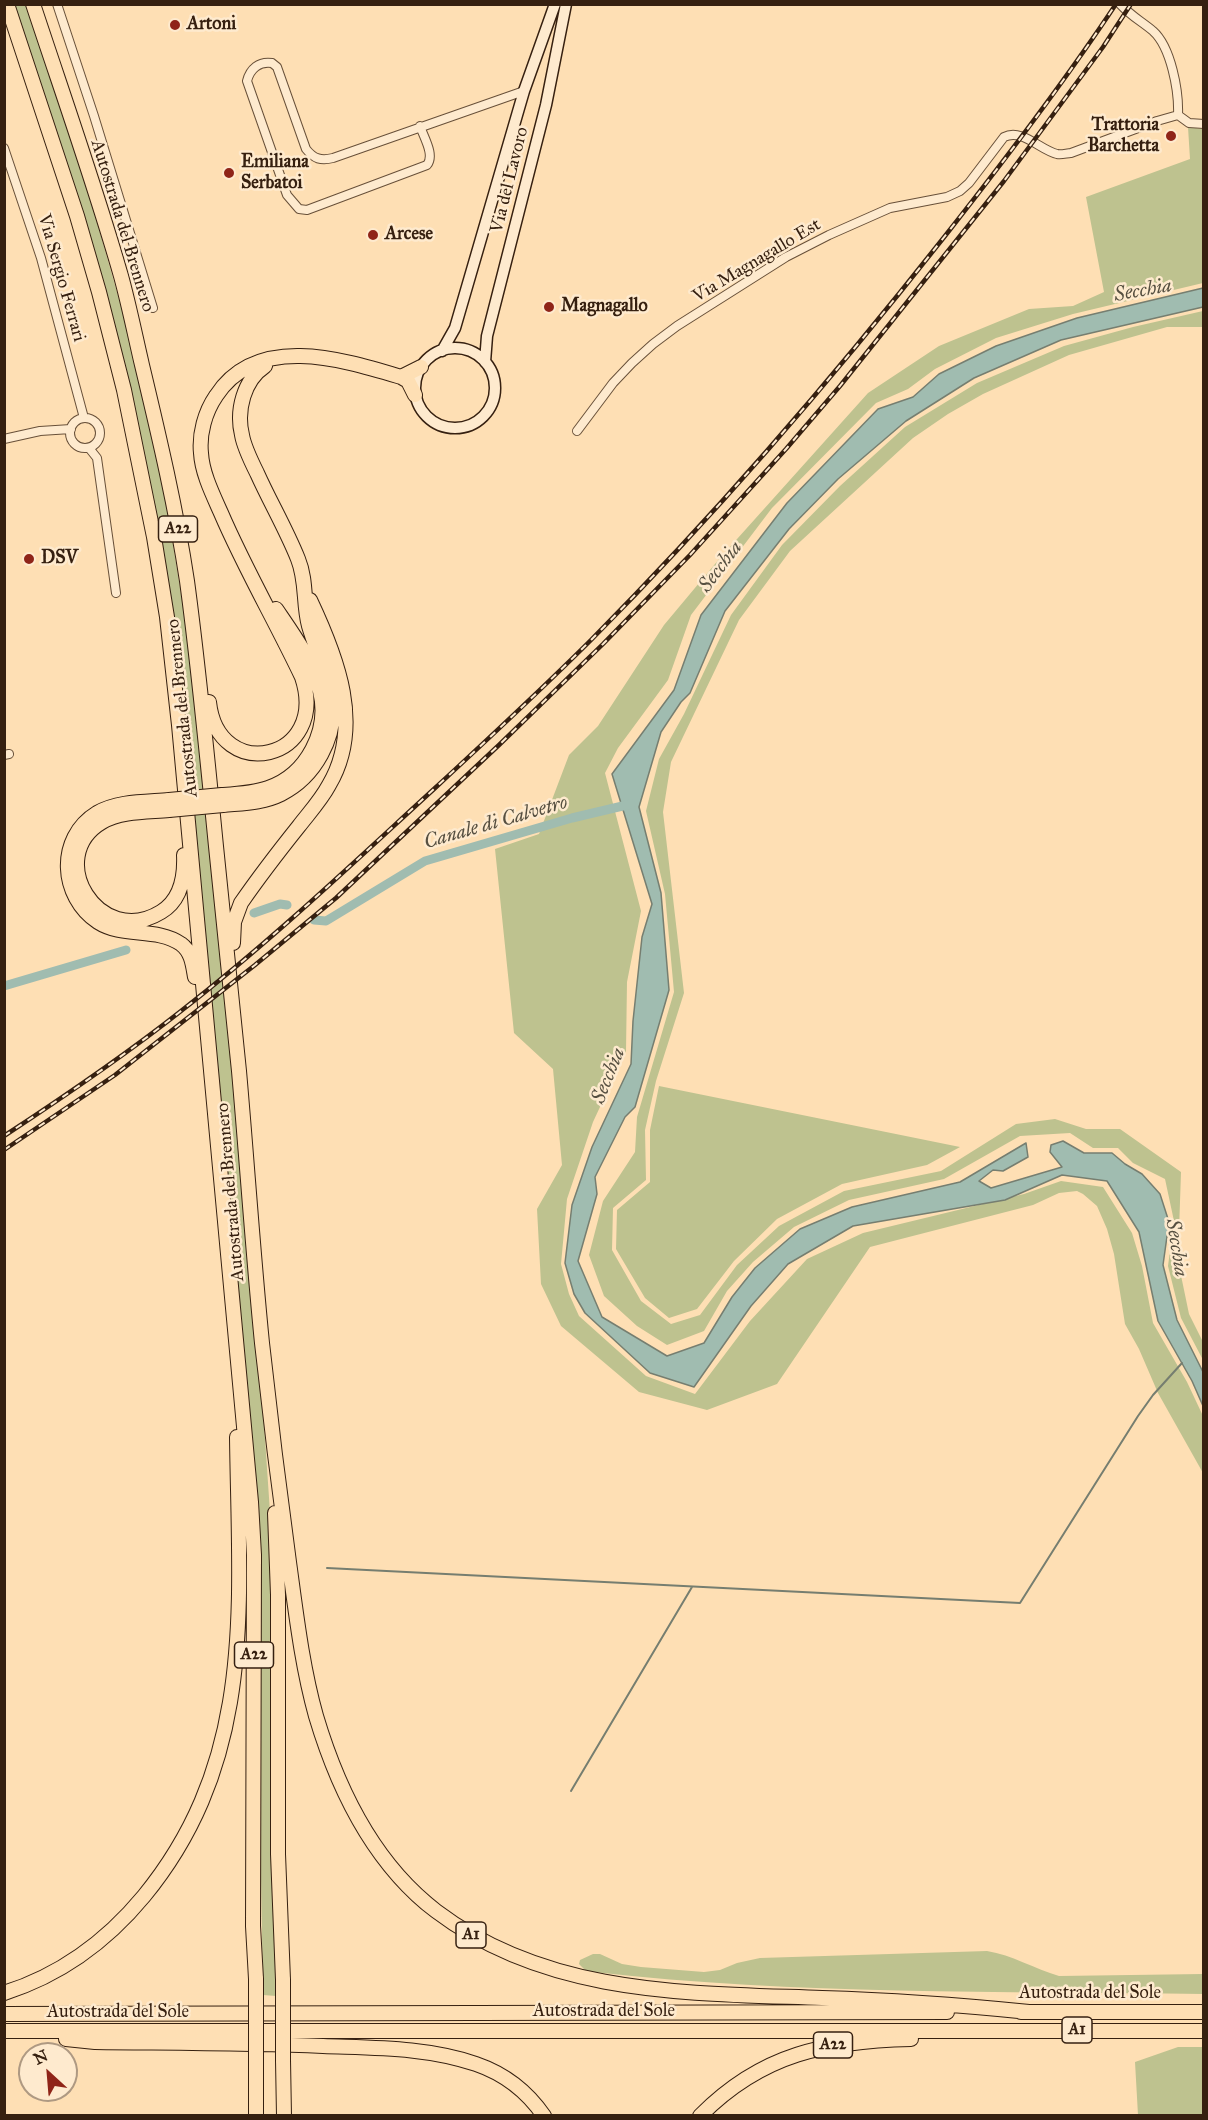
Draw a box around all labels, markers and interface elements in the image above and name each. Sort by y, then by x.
place label: Artoni [187,14,236,36]
marker: Artoni [168,18,182,32]
place label: Trattoria Barchetta [1087,115,1159,158]
street label: Via del Lavoro [486,125,534,235]
marker: Trattoria Barchetta [1164,129,1178,143]
street label: Autostrada del Brennero [86,137,158,315]
place label: Emiliana Serbatoi [241,152,309,195]
marker: Emiliana Serbatoi [222,166,236,180]
street label: Via Sergio Ferrari [32,212,90,344]
street label: Via Magnagallo Est [689,214,825,308]
place label: Arcese [385,224,433,246]
marker: Arcese [366,228,380,242]
water label: Secchia [1112,274,1174,308]
place label: Magnagallo [561,296,648,318]
marker: Magnagallo [542,300,556,314]
road number: A22 [158,516,198,542]
water label: Secchia [694,537,748,597]
place label: DSV [41,548,78,570]
marker: DSV [22,552,36,566]
street label: Autostrada del Brennero [163,618,203,798]
water label: Canale di Calvetro [421,791,571,855]
water label: Secchia [587,1045,631,1107]
street label: Autostrada del Brennero [212,1102,250,1282]
water label: Secchia [1160,1217,1192,1279]
road number: A22 [234,1642,274,1668]
road number: A1 [456,1922,486,1948]
street label: Autostrada del Sole [1019,1983,1161,2005]
street label: Autostrada del Sole [533,2001,675,2023]
street label: Autostrada del Sole [47,2002,189,2024]
road number: A1 [1062,2017,1092,2043]
road number: A22 [814,2032,852,2058]
north arrow [18,2042,78,2102]
text: N [30,2046,51,2069]

